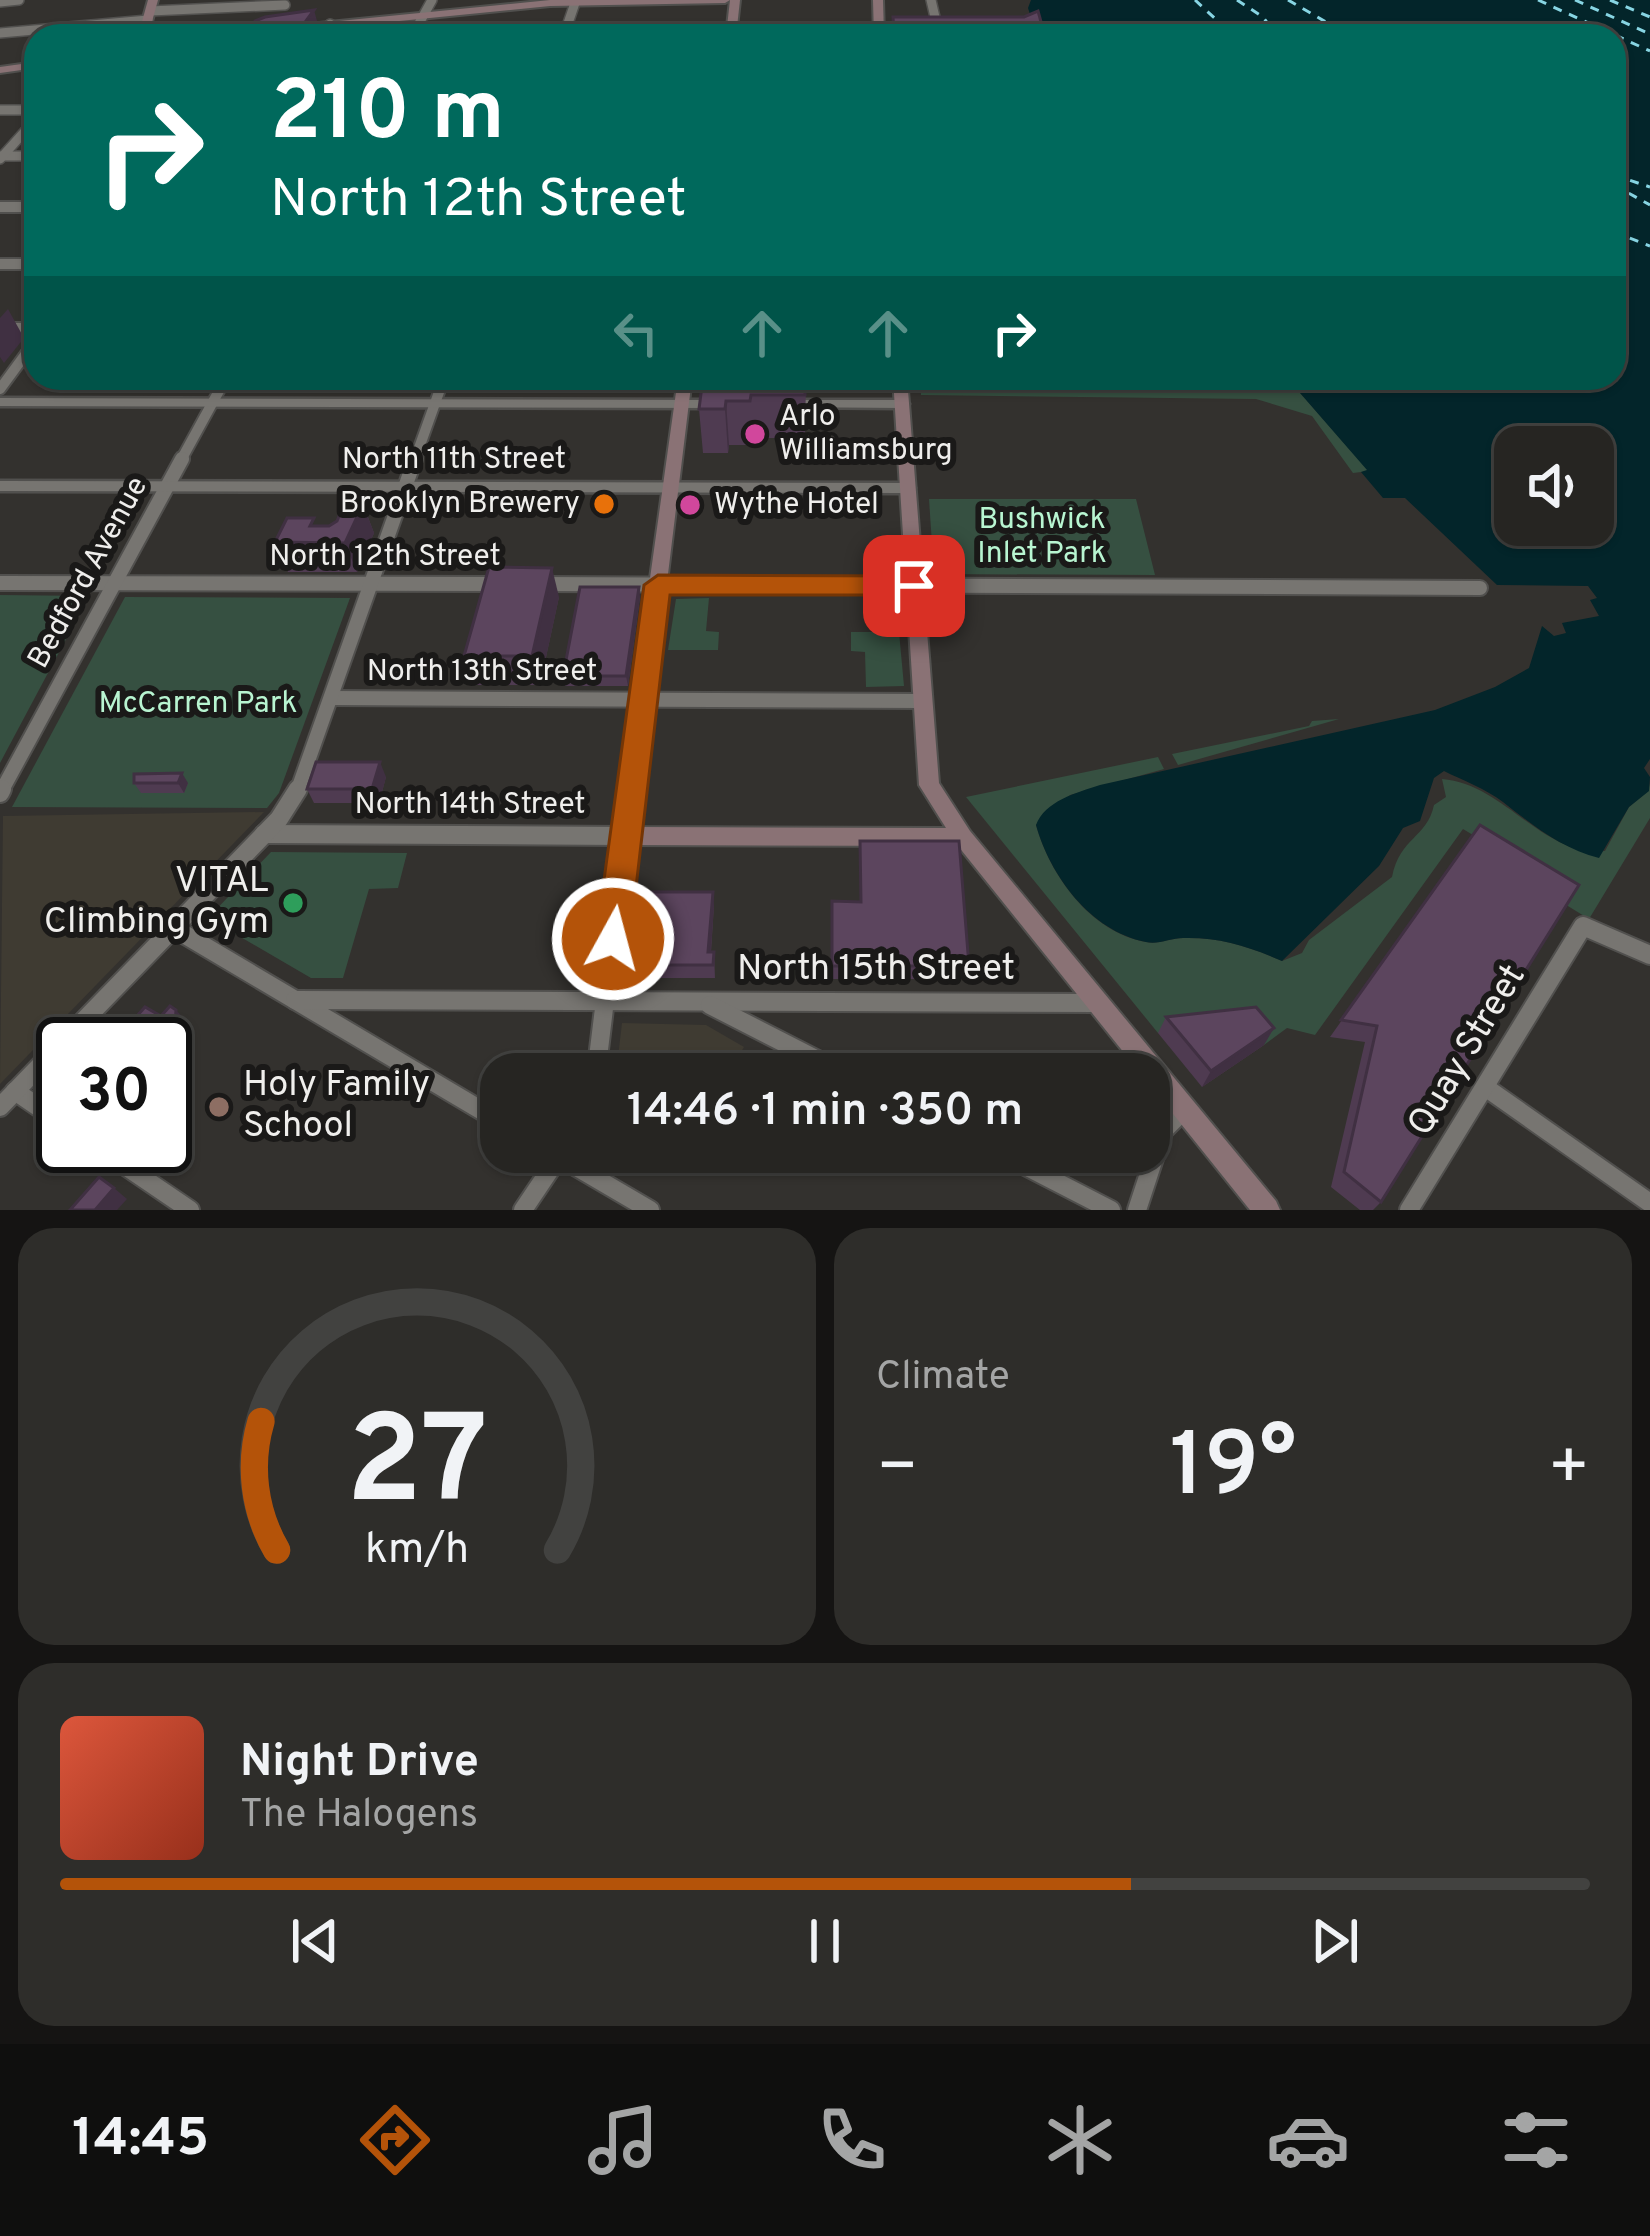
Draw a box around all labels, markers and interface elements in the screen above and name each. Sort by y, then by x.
text: 210 m [270,63,505,169]
icon: right [72,72,228,228]
text: North 12th Street [270,167,687,236]
icon: left [603,300,669,366]
icon: ahead [729,300,795,366]
icon: ahead [855,300,921,366]
icon: right [981,300,1047,366]
place label: Arlo Williamsburg [779,399,953,470]
marker: Arlo Williamsburg [742,421,768,447]
map controls [1494,426,1614,546]
button: sound [1494,426,1614,546]
street label: North 11th Street [342,442,566,479]
street label: Bedford Avenue [21,471,157,675]
place label: Brooklyn Brewery [340,486,580,523]
place label: Wythe Hotel [714,487,879,524]
marker: Brooklyn Brewery [591,491,617,517]
marker: Wythe Hotel [677,492,703,518]
park label: Bushwick Inlet Park [977,502,1107,573]
pin [863,535,965,637]
street label: North 12th Street [269,539,501,576]
icon: arrive [881,553,947,619]
street label: North 13th Street [367,654,597,691]
park label: McCarren Park [99,686,297,723]
street label: North 14th Street [354,787,586,824]
place label: VITAL Climbing Gym [44,859,269,946]
position arrow [550,876,676,1002]
marker: VITAL Climbing Gym [280,890,306,916]
street label: North 15th Street [737,947,1015,993]
street label: Quay Street [1399,957,1537,1145]
speed limit sign: 30 [36,1017,192,1173]
place label: Holy Family School [243,1063,430,1150]
text: 14:46 · 1 min · 350 m [627,1084,1023,1141]
marker: Holy Family School [206,1094,232,1120]
text: Climate [876,1354,1010,1403]
text: 27 [346,1389,488,1547]
text: 19° [1169,1414,1297,1527]
text: − [876,1429,919,1512]
text: + [1547,1429,1590,1512]
text: km/h [365,1523,469,1577]
text: Night Drive [240,1735,479,1792]
text: The Halogens [240,1792,478,1841]
icon: previous [282,1908,348,1974]
icon: pause [792,1908,858,1974]
icon: next [1302,1908,1368,1974]
icon: directions [353,2098,437,2182]
icon: music [581,2098,665,2182]
icon: phone [810,2098,894,2182]
icon: climate [1038,2098,1122,2182]
icon: car [1266,2098,1350,2182]
icon: filters [1494,2098,1578,2182]
text: 14:45 [72,2106,209,2175]

